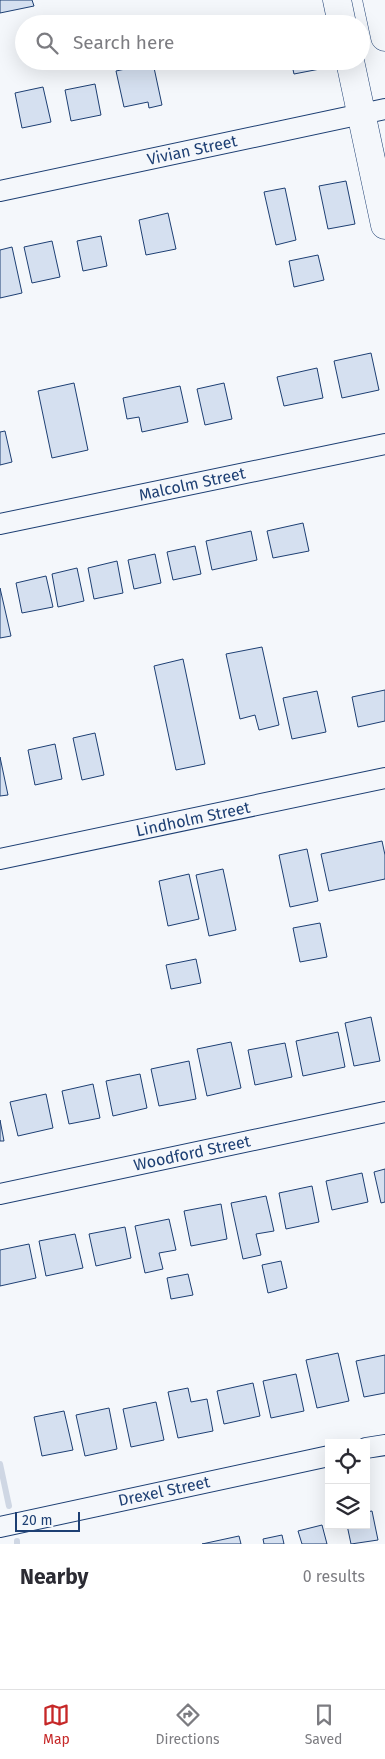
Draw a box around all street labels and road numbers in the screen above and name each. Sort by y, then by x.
street label: Vivian Street [145,131,239,169]
street label: Malcolm Street [137,463,247,505]
street label: Lindholm Street [134,798,252,840]
street label: Woodford Street [132,1131,252,1175]
street label: Drexel Street [116,1472,212,1510]

